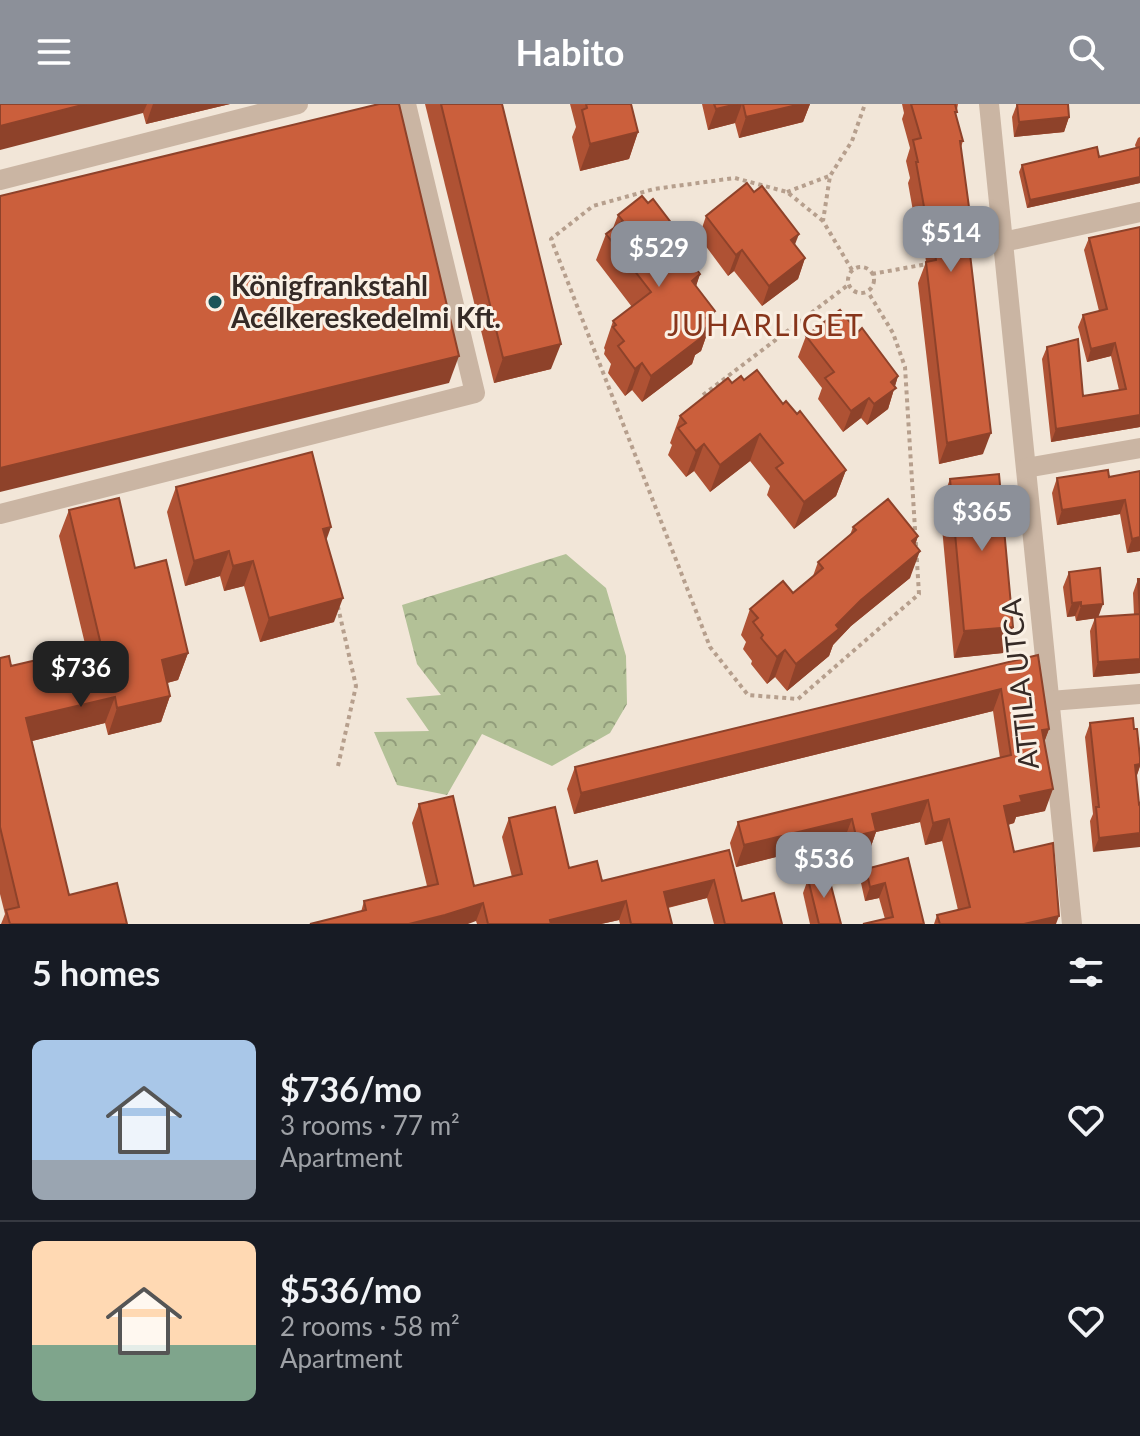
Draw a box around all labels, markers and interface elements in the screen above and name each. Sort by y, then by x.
icon: menu [32,30,76,74]
text: Habito [515,30,625,74]
icon: search [1064,30,1108,74]
pin: $514 [904,206,998,274]
text: $514 [921,216,981,248]
pin: $529 [612,221,706,289]
text: $529 [629,231,689,263]
place label: Königfrankstahl Acélkereskedelmi Kft. [230,268,501,334]
marker: Königfrankstahl Acélkereskedelmi Kft. [206,293,224,311]
district label: JUHARLIGET [667,306,865,342]
pin: $365 [935,485,1029,553]
text: $365 [952,495,1012,527]
street label: ATTILA UTCA [993,597,1045,771]
pin: $736 [34,641,128,709]
text: $736 [51,651,111,683]
pin: $536 [777,832,871,900]
text: $536 [794,842,854,874]
icon: filters [1064,950,1108,994]
text: 5 homes [32,952,160,993]
text: $736/mo [280,1068,422,1109]
icon: home [96,1072,192,1168]
icon: heart [1064,1098,1108,1142]
text: 3 rooms · 77 m² [280,1109,460,1141]
text: Apartment [280,1141,403,1173]
text: $536/mo [280,1269,422,1310]
icon: home [96,1273,192,1369]
icon: heart [1064,1299,1108,1343]
text: 2 rooms · 58 m² [280,1310,460,1342]
text: Apartment [280,1342,403,1374]

